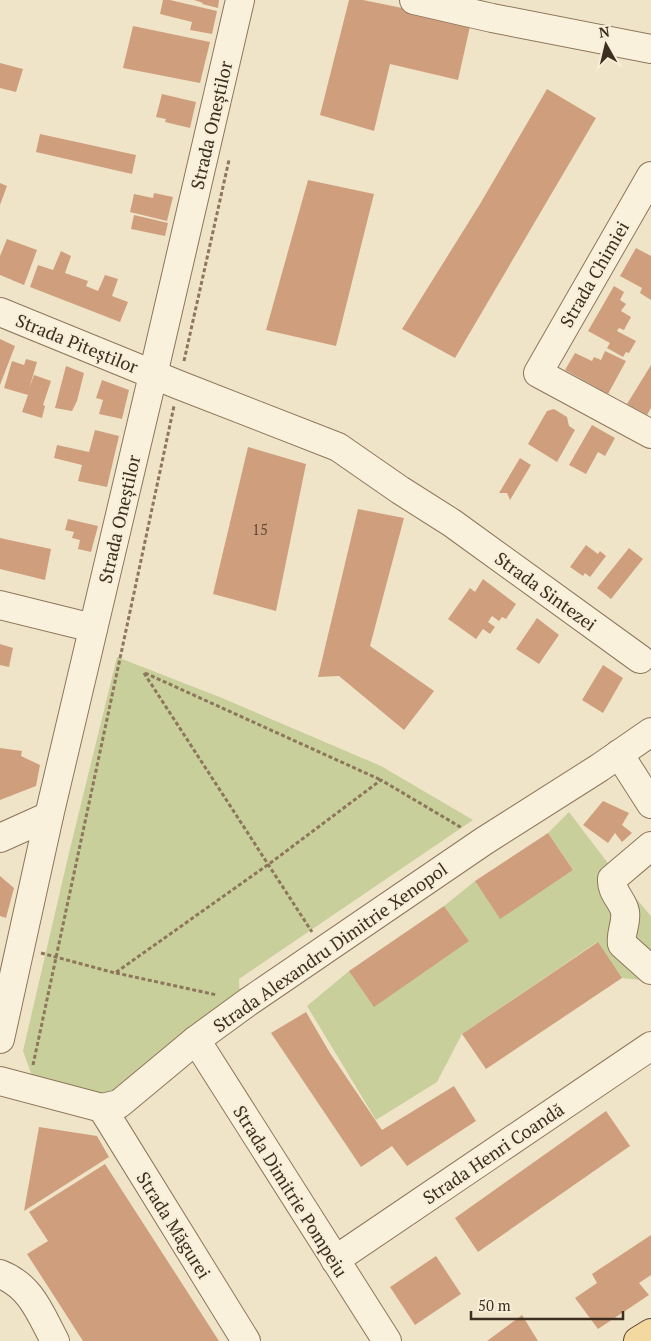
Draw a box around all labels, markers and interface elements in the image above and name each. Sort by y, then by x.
north arrow [581,20,631,70]
text: N [598,21,611,42]
street label: Strada Oneștilor [185,58,237,192]
street label: Strada Chimiei [554,217,634,331]
street label: Strada Piteștilor [12,308,142,378]
street label: Strada Oneștilor [93,452,145,586]
house number: 15 [252,519,268,539]
street label: Strada Sintezei [490,546,602,636]
street label: Strada Alexandru Dimitrie Xenopol [208,857,452,1037]
street label: Strada Henri Coandă [418,1097,568,1209]
street label: Strada Dimitrie Pompeiu [228,1101,354,1281]
street label: Strada Măgurei [132,1167,216,1283]
scale bar [471,1288,624,1320]
text: 50 m [478,1295,511,1315]

